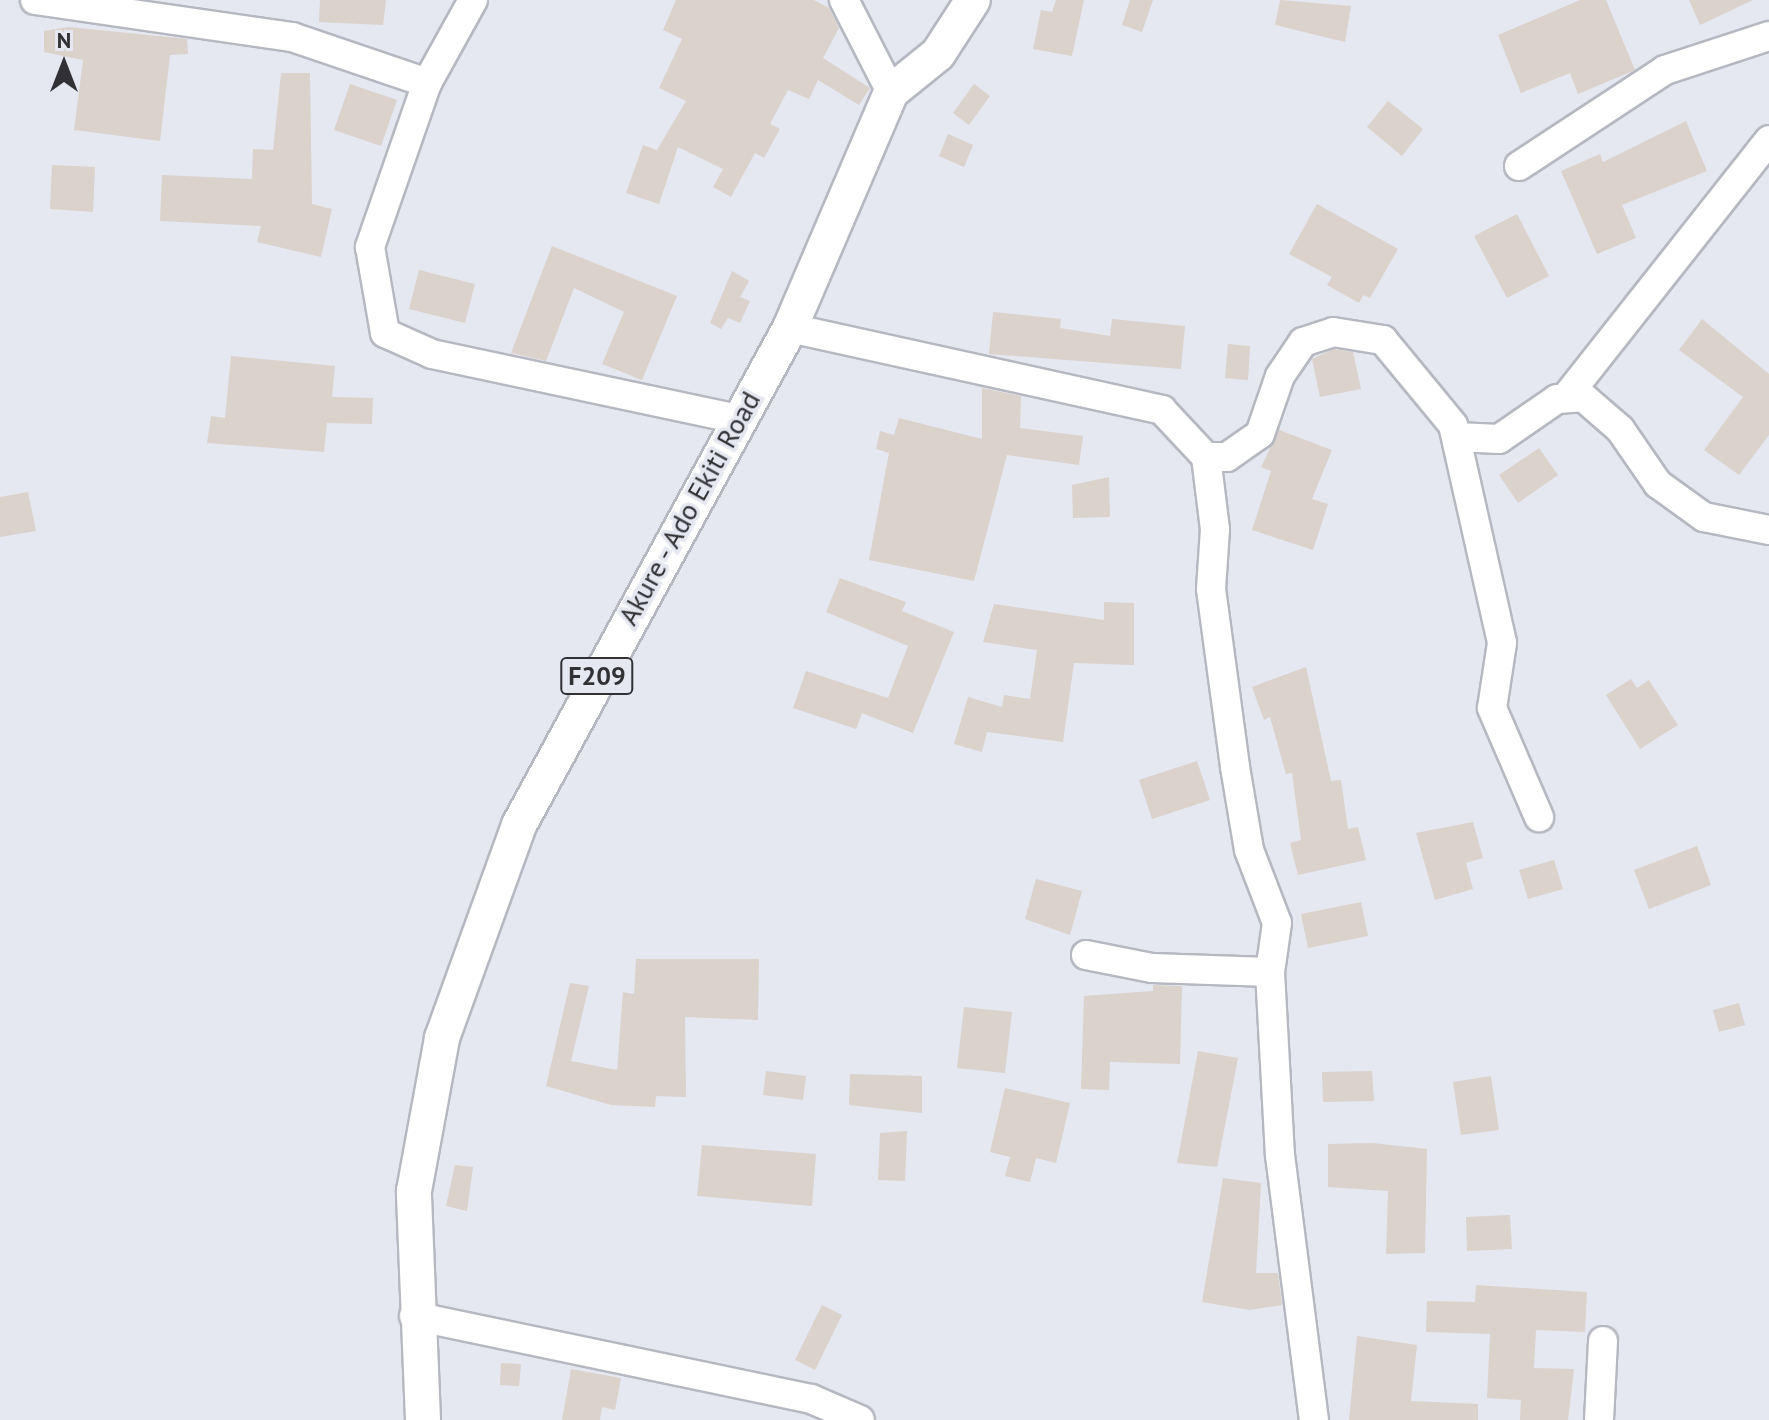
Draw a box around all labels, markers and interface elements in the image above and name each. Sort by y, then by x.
north arrow [24,24,104,104]
text: N [57,26,71,54]
street label: Akure - Ado Ekiti Road [610,383,768,633]
road number: F209 [559,654,635,698]

